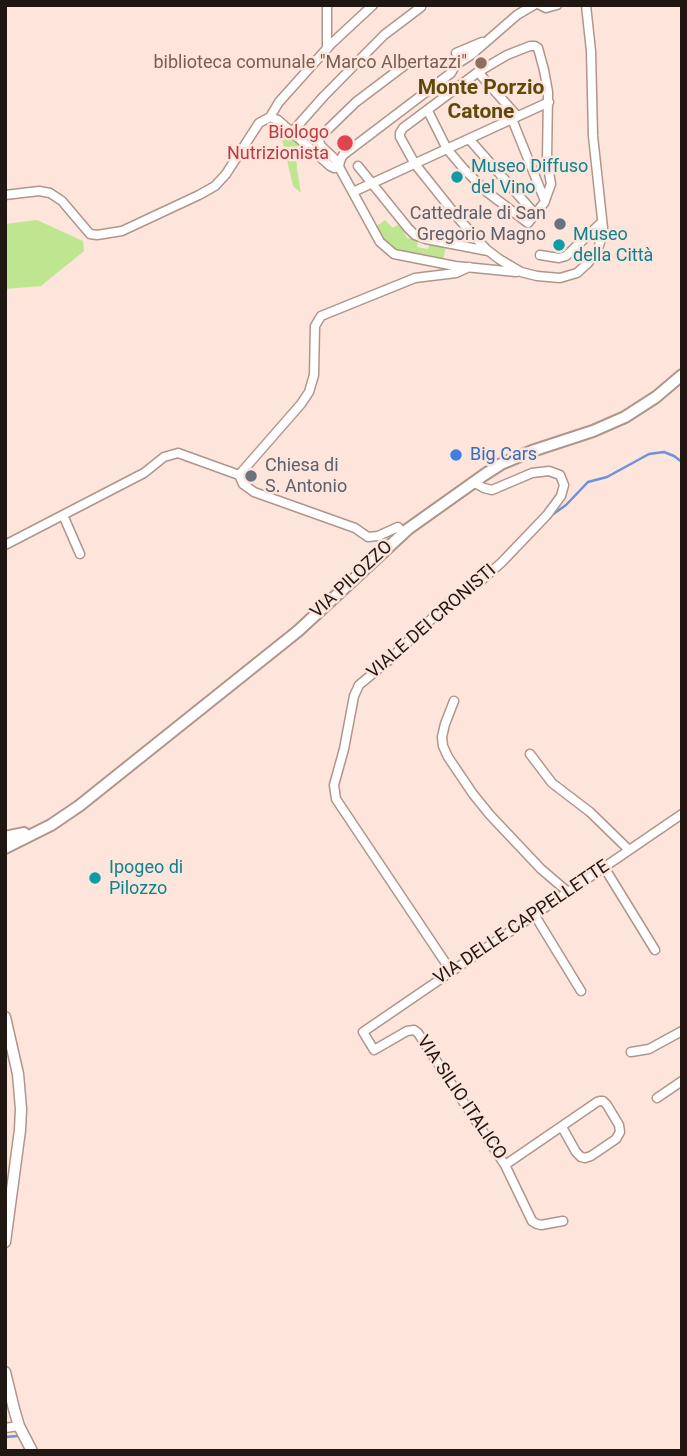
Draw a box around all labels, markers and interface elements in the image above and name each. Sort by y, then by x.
place label: biblioteca comunale "Marco Albertazzi" [153,52,467,74]
marker: biblioteca comunale "Marco Albertazzi" [473,55,489,71]
district label: Monte Porzio Catone [418,76,544,126]
place label: Biologo Nutrizionista [227,122,329,164]
marker: Biologo Nutrizionista [335,133,355,153]
place label: Museo Diffuso del Vino [471,156,588,198]
marker: Museo Diffuso del Vino [449,169,465,185]
place label: Cattedrale di San Gregorio Magno [410,203,546,246]
marker: Cattedrale di San Gregorio Magno [552,216,568,232]
place label: Museo della Città [573,224,653,266]
marker: Museo della Città [551,237,567,253]
place label: Big Cars [470,444,537,466]
marker: Big Cars [448,447,464,463]
place label: Chiesa di S. Antonio [265,455,347,498]
marker: Chiesa di S. Antonio [243,468,259,484]
street label: VIA PILOZZO [307,537,397,623]
street label: VIALE DEI CRONISTI [363,560,501,684]
street label: VIA DELLE CAPPELLETTE [430,856,614,990]
place label: Ipogeo di Pilozzo [109,857,183,900]
marker: Ipogeo di Pilozzo [87,870,103,886]
street label: VIA SILIO ITALICO [412,1032,510,1164]

